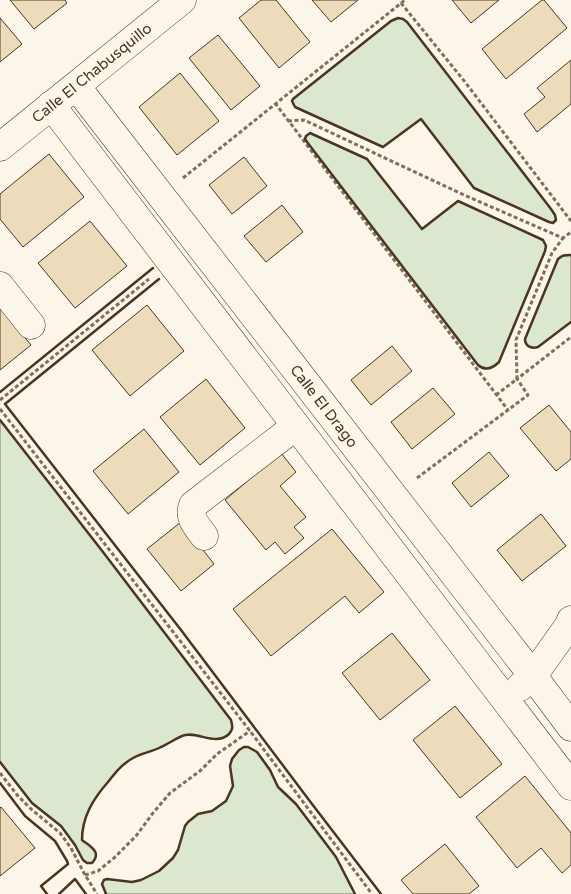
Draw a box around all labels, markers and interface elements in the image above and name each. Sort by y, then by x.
street label: Calle El Chabusquillo [28,19,155,127]
street label: Calle El Drago [286,361,362,451]

